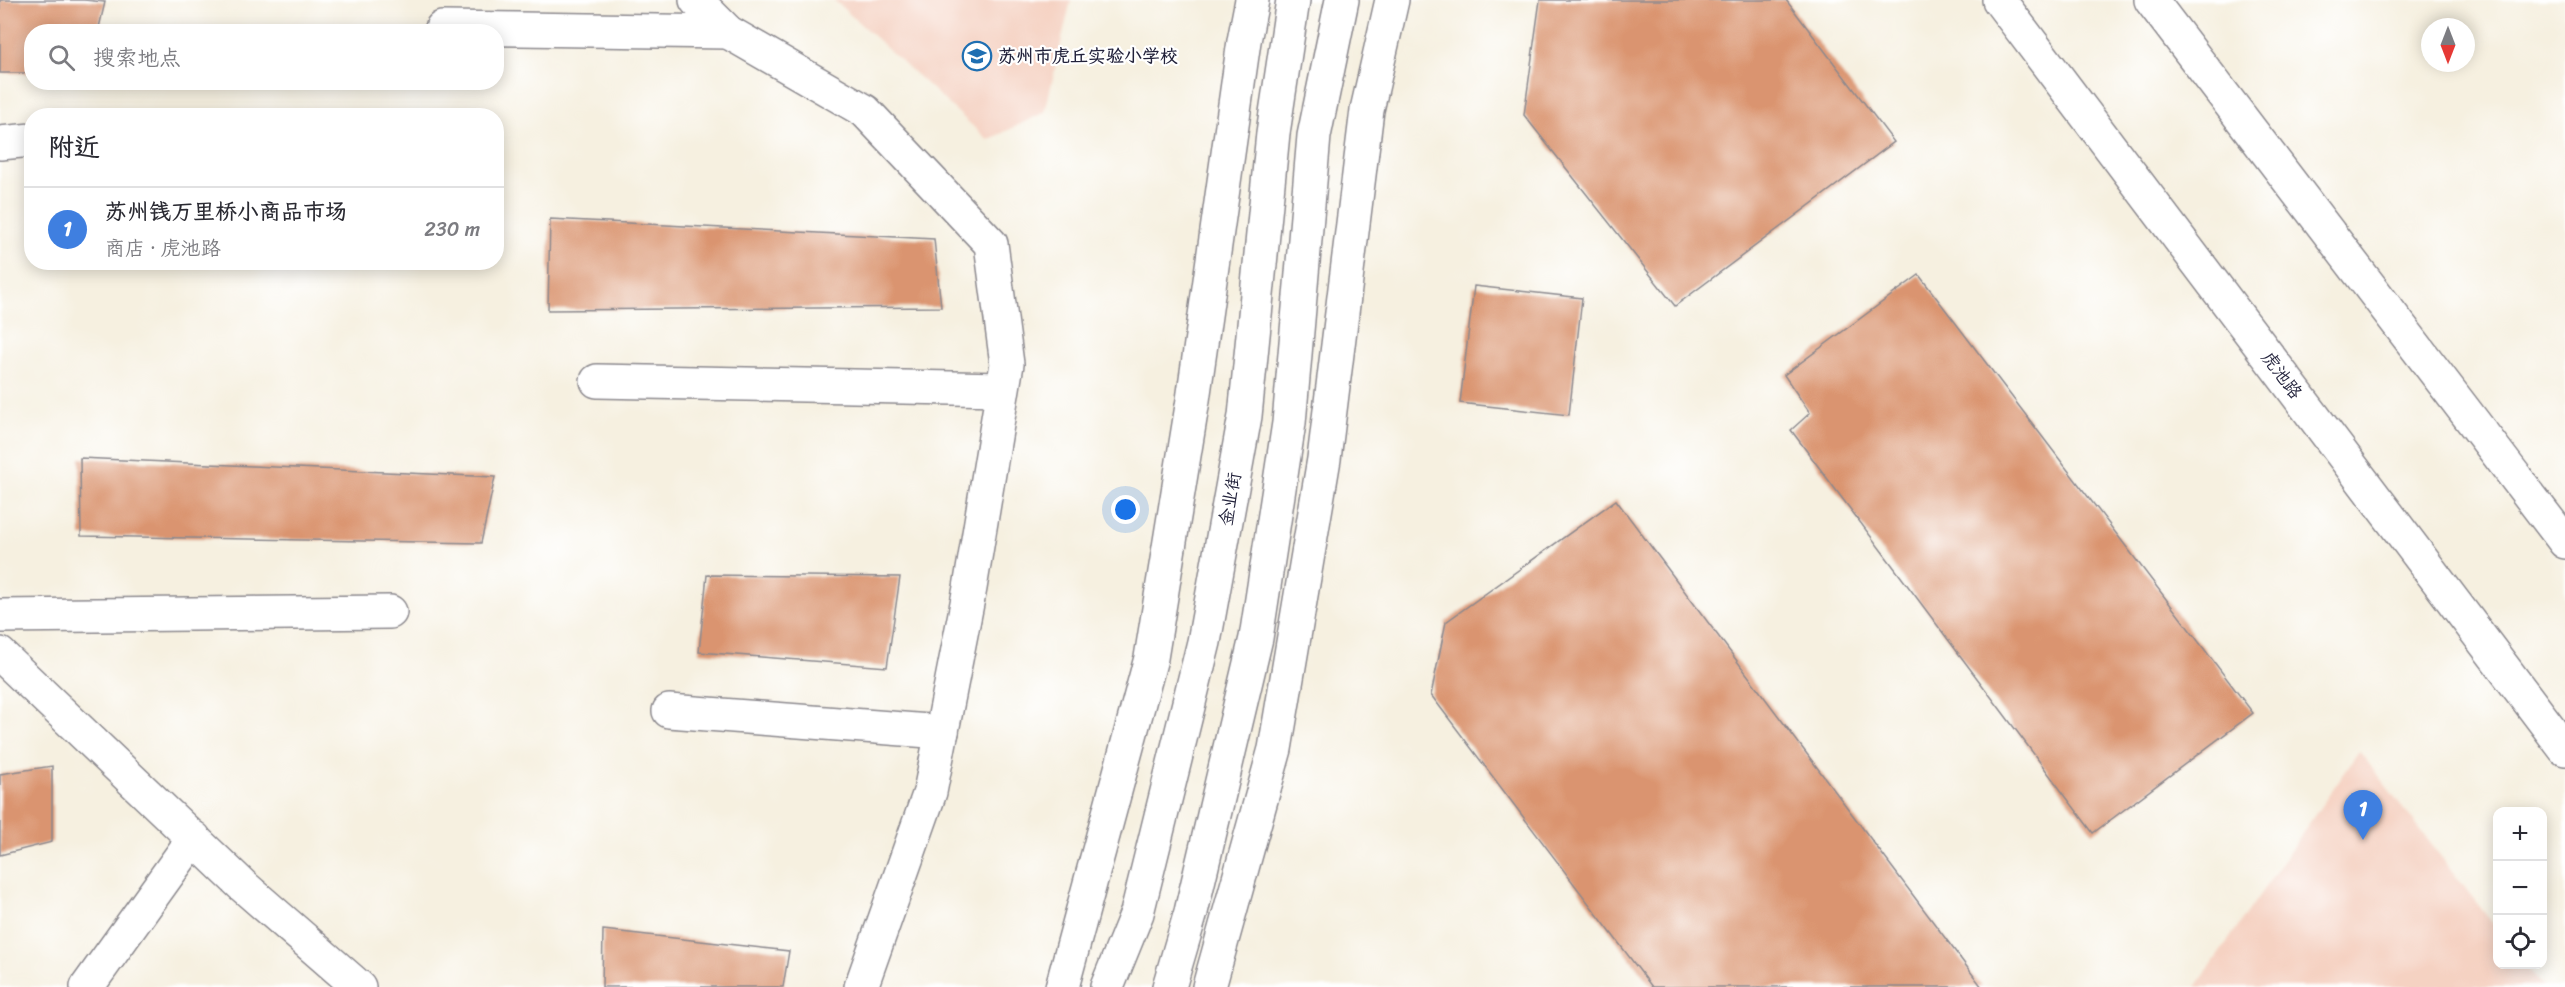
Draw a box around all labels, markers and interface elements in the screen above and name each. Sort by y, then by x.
north arrow [2421,18,2475,72]
search box [24,24,504,90]
text: 搜索地点 [93,38,181,77]
school or university icon: 苏州市虎丘实验小学校 [961,40,993,72]
place label: 苏州市虎丘实验小学校 [998,40,1178,72]
icon: search [45,41,78,74]
text: 附近 [48,124,100,170]
text: 苏州钱万里桥小商品市场 [105,192,347,231]
text: 1 [63,212,72,247]
text: 230 m [424,212,480,247]
text: 商店 · 虎池路 [105,231,221,266]
street label: 虎池路 [2253,344,2311,406]
street label: 金业街 [1210,470,1250,528]
your location [1111,495,1140,524]
pin: 1 [2344,790,2382,840]
map controls [2493,807,2547,969]
button: + [2493,807,2547,861]
button: − [2493,861,2547,915]
button: locate [2493,915,2547,969]

